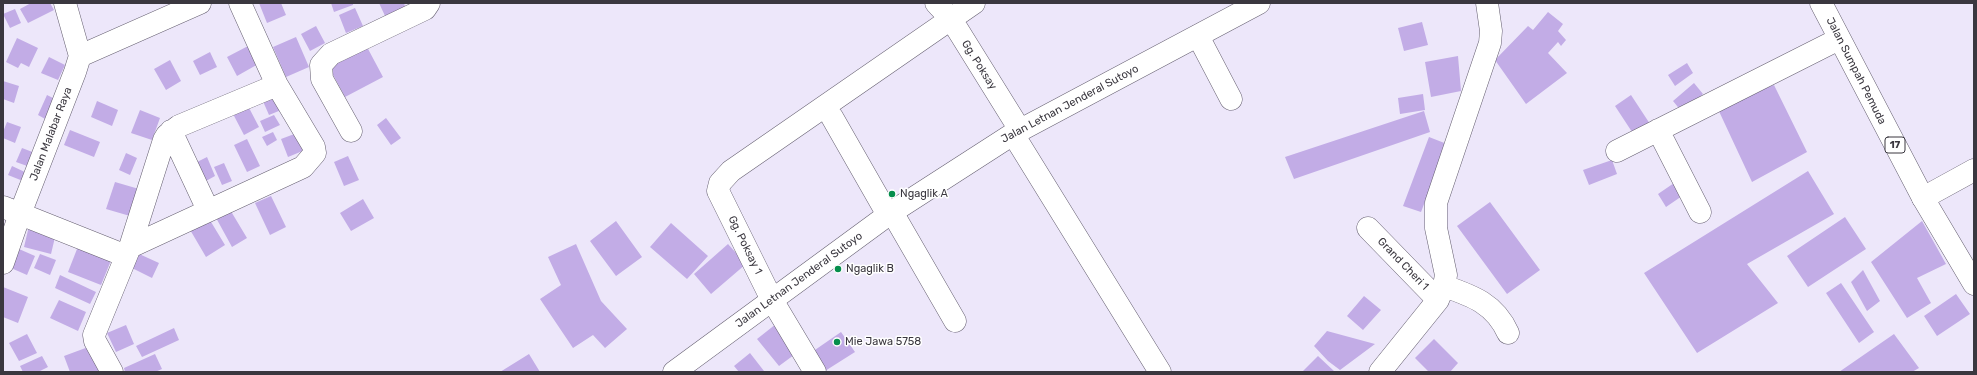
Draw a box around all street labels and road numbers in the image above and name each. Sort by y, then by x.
street label: Jalan Sumpah Pemuda [1823,15,1889,127]
street label: Gg. Poksay [959,38,999,92]
street label: Jalan Letnan Jenderal Sutoyo [999,62,1141,146]
street label: Jalan Malabar Raya [27,85,75,183]
road number: 17 [1885,137,1905,153]
street label: Gg. Poksay 1 [725,214,765,276]
street label: Jalan Letnan Jenderal Sutoyo [733,229,865,331]
street label: Grand Cheri 1 [1375,235,1431,293]

